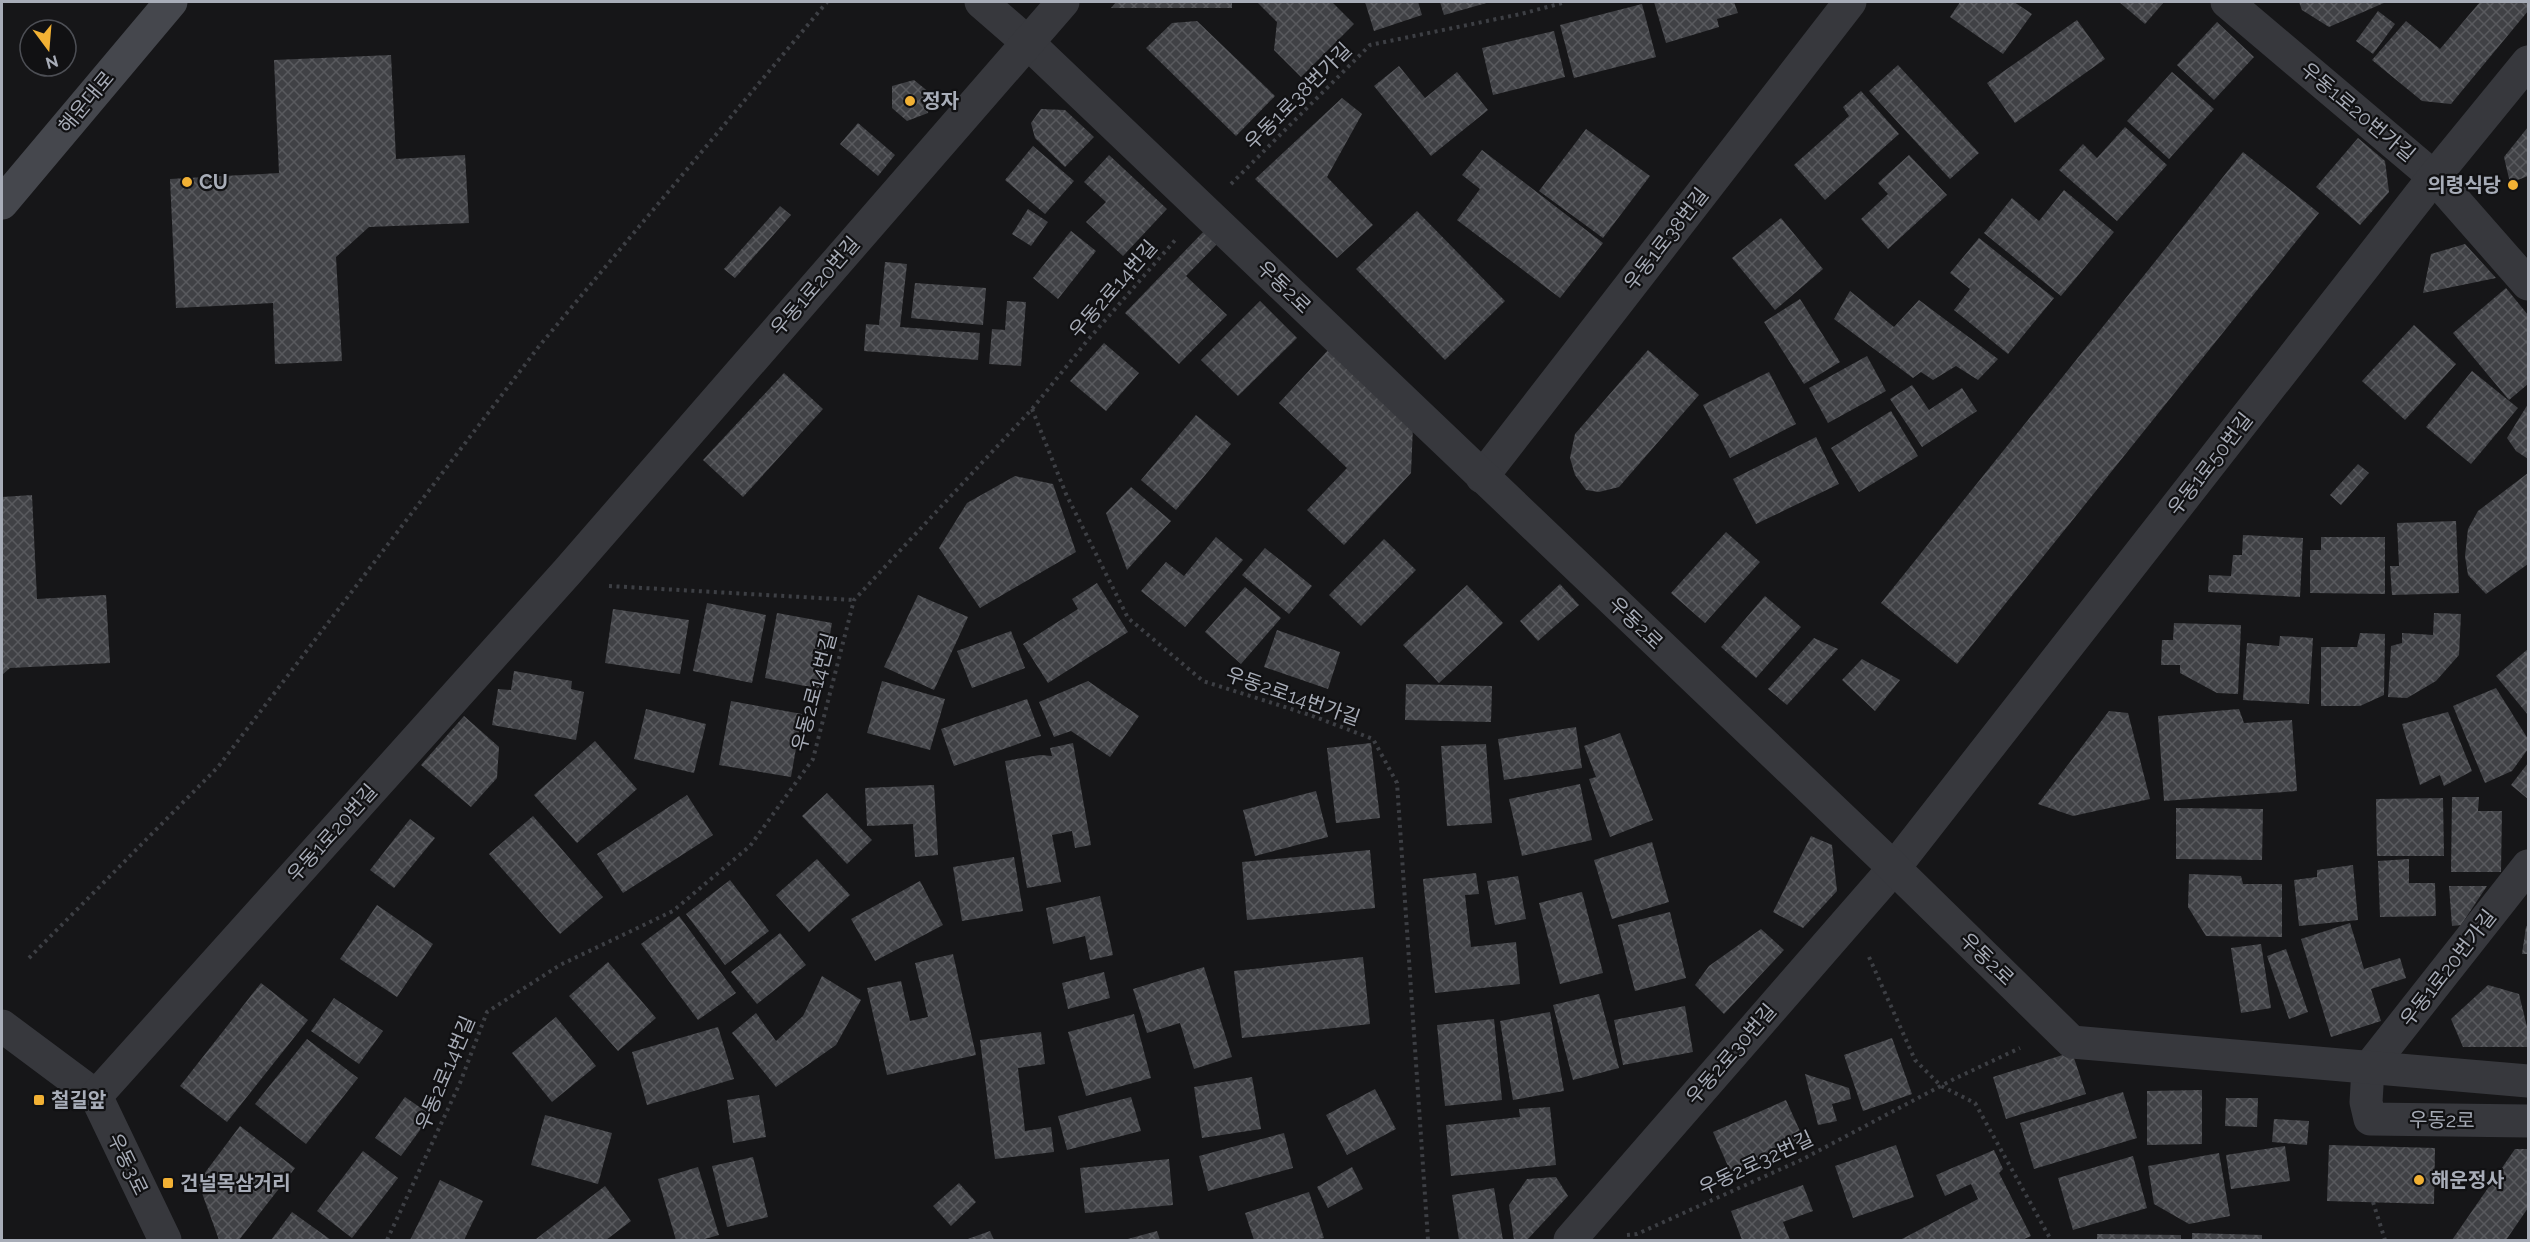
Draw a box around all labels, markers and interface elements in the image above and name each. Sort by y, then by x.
north arrow [18,18,78,78]
street label: 우동1로38번가길 [1239,37,1357,155]
text: N [44,51,60,73]
street label: 우동1로20번가길 [2296,57,2420,167]
street label: 해운대로 [53,66,119,138]
place label: 정자 [922,89,959,113]
marker: 정자 [903,94,917,108]
place label: CU [199,170,228,194]
place label: 의령식당 [2427,173,2501,197]
marker: CU [180,175,194,189]
marker: 의령식당 [2506,178,2520,192]
street label: 우동1로38번길 [1619,183,1713,295]
street label: 우동1로20번길 [766,232,864,340]
street label: 우동2로14번길 [1064,235,1162,343]
street label: 우동2로 [1252,256,1316,318]
street label: 우동1로50번길 [2162,408,2258,520]
street label: 우동2로 [1604,592,1668,654]
street label: 우동2로14번길 [787,630,841,754]
street label: 우동2로14번가길 [1223,662,1363,730]
street label: 우동1로20번길 [282,779,382,887]
street label: 우동1로20번가길 [2395,905,2501,1031]
street label: 우동2로 [1955,928,2019,990]
street label: 우동2로30번길 [1681,999,1781,1109]
street label: 우동2로14번길 [410,1012,480,1134]
place label: 철길앞 [51,1088,107,1112]
marker: 철길앞 [32,1093,46,1107]
street label: 우동2로 [2409,1107,2475,1133]
street label: 우동2로32번길 [1695,1126,1817,1200]
street label: 우동3로 [103,1129,153,1199]
place label: 해운정사 [2431,1168,2505,1192]
place label: 건널목삼거리 [180,1171,290,1195]
marker: 해운정사 [2412,1173,2426,1187]
marker: 건널목삼거리 [161,1176,175,1190]

